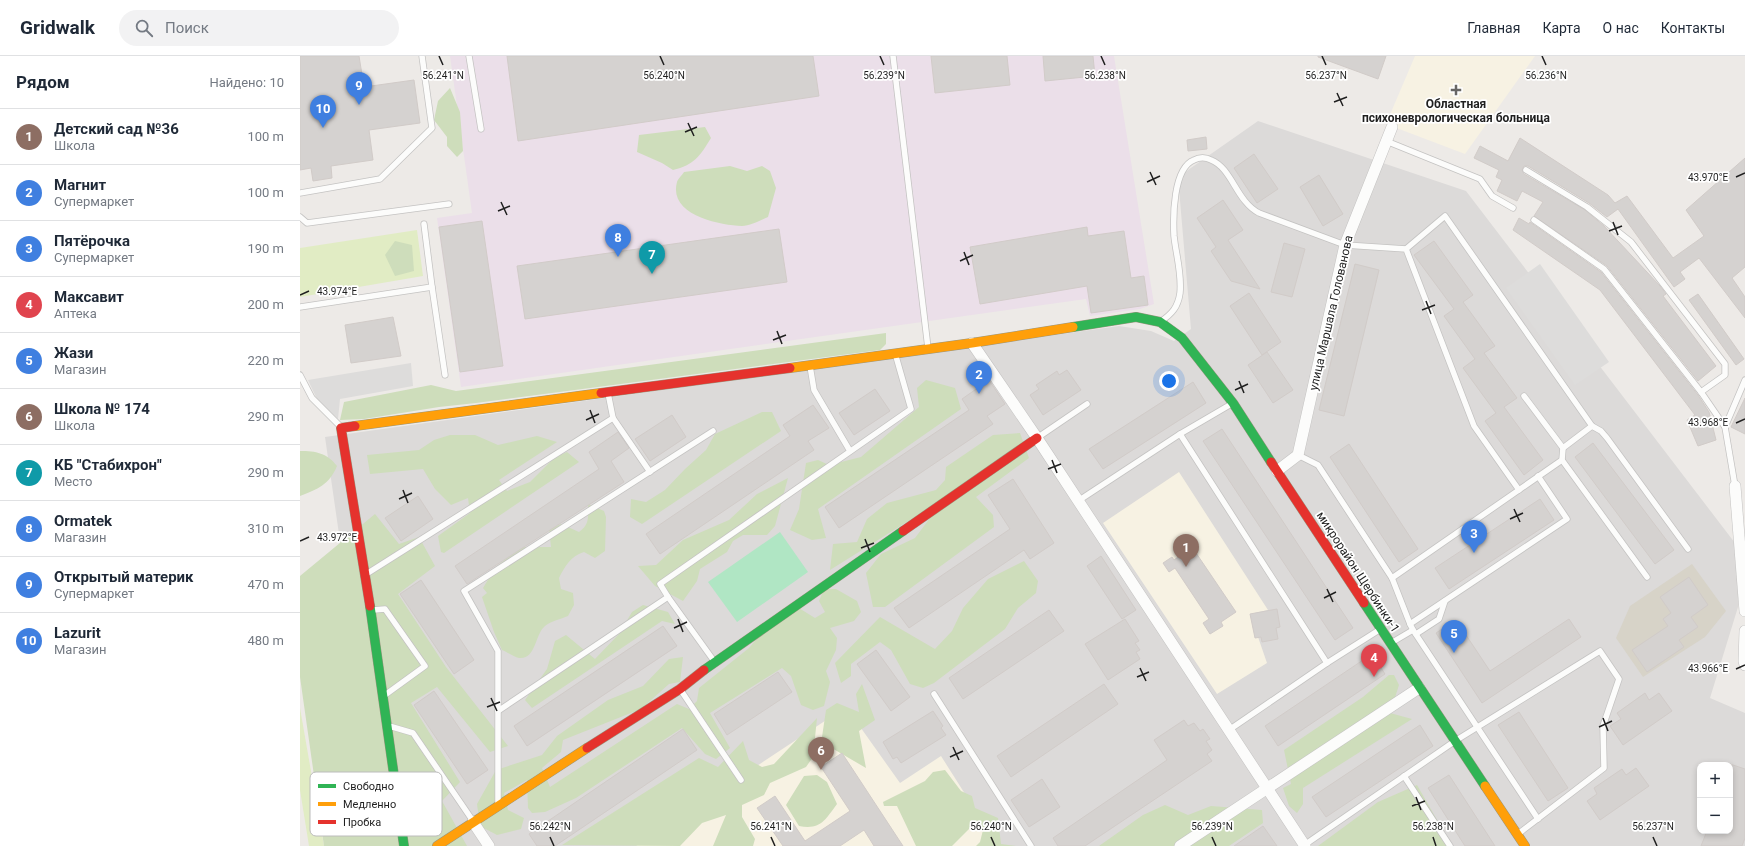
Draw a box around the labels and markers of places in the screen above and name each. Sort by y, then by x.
pin: 9 [346,72,372,105]
marker: Областная психоневрологическая больница [1450,84,1462,96]
pin: 10 [310,95,336,128]
place label: Областная психоневрологическая больница [1362,97,1551,125]
pin: 8 [605,224,631,257]
pin: 7 [639,241,665,274]
pin: 2 [966,361,992,394]
pin: 3 [1461,520,1487,553]
pin: 1 [1173,534,1199,567]
pin: 5 [1441,620,1467,653]
pin: 4 [1361,644,1387,677]
pin: 6 [808,737,834,770]

